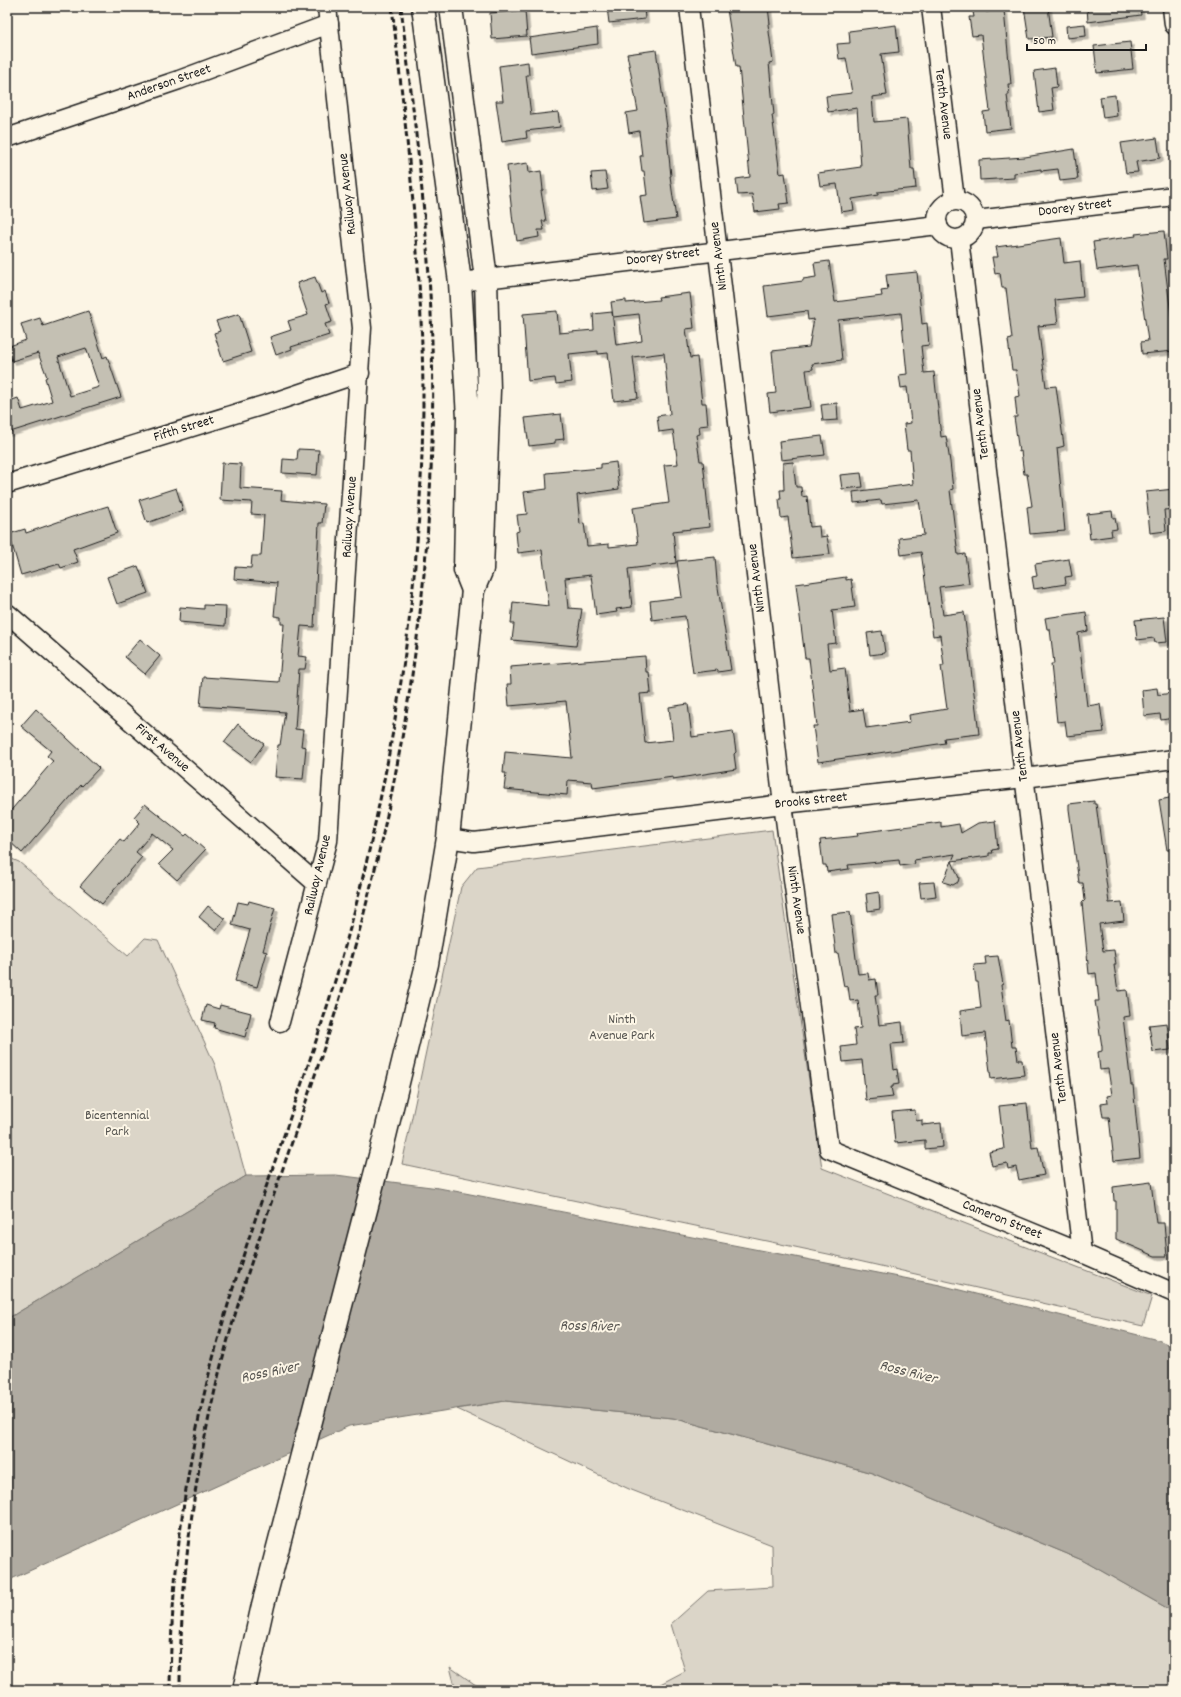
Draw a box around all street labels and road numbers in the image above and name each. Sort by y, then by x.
street label: Anderson Street [124,59,214,107]
street label: Tenth Avenue [929,67,957,141]
street label: Railway Avenue [334,152,362,236]
street label: Doorey Street [1037,194,1113,222]
street label: Ninth Avenue [705,221,733,291]
street label: Doorey Street [625,243,701,271]
street label: Tenth Avenue [967,387,995,461]
street label: Fifth Street [151,410,217,448]
street label: Railway Avenue [337,475,363,559]
street label: Ninth Avenue [743,543,771,613]
street label: Tenth Avenue [1006,709,1034,783]
street label: First Avenue [130,719,194,777]
street label: Brooks Street [774,787,848,815]
street label: Railway Avenue [299,833,337,917]
street label: Ninth Avenue [781,864,811,936]
street label: Tenth Avenue [1045,1031,1073,1105]
street label: Cameron Street [959,1195,1045,1245]

